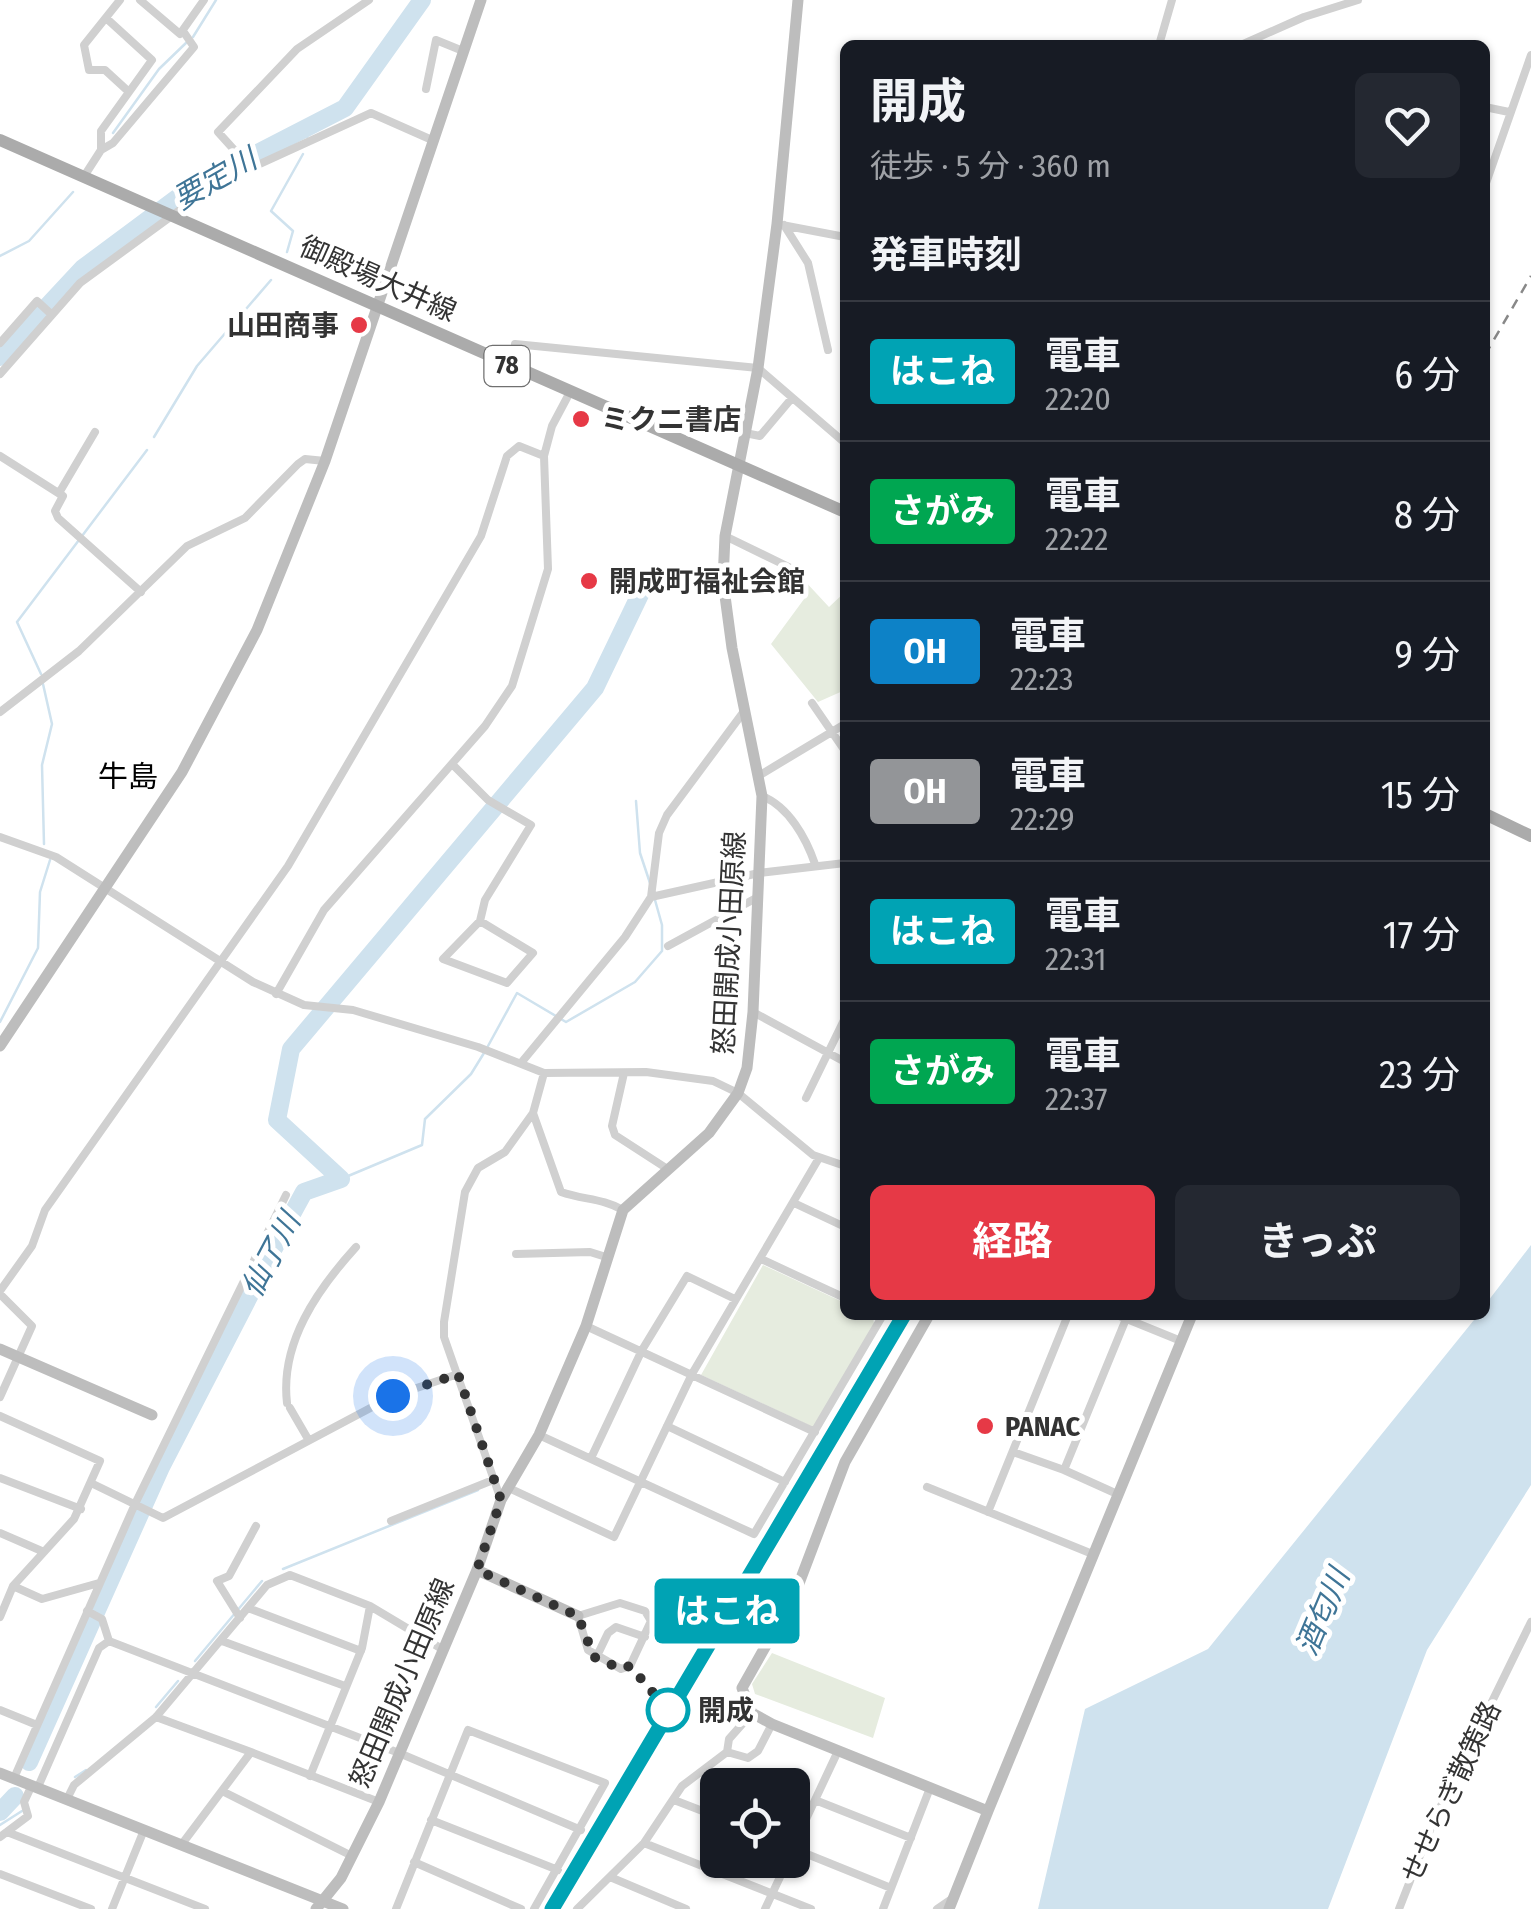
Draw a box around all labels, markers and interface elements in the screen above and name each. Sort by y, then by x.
text: 開成 [870,73,966,131]
button: heart [1355,73,1460,178]
water label: 要定川 [167,139,266,217]
text: 徒歩 · 5 分 · 360 m [870,147,1111,185]
street label: 御殿場大井線 [295,230,461,328]
text: 発車時刻 [870,232,1022,278]
place label: 山田商事 [227,309,339,342]
marker: 山田商事 [348,314,370,336]
text: 電車 [1045,333,1121,379]
road number: 78 [484,346,530,386]
text: はこね [890,350,995,392]
text: 6 分 [1394,352,1460,398]
text: 22:20 [1045,380,1111,418]
place label: ミクニ書店 [601,403,741,436]
marker: ミクニ書店 [570,408,592,430]
text: 電車 [1045,473,1121,519]
text: さがみ [890,490,995,532]
text: 8 分 [1394,492,1460,538]
text: 22:22 [1045,520,1108,558]
place label: 開成町福祉会館 [609,565,805,598]
marker: 開成町福祉会館 [578,570,600,592]
text: 電車 [1010,613,1086,659]
text: OH [903,630,947,672]
text: 9 分 [1395,632,1460,678]
text: 22:23 [1010,660,1074,698]
text: 電車 [1010,753,1086,799]
district label: 牛島 [98,759,158,795]
text: OH [903,770,947,812]
text: 15 分 [1381,772,1460,818]
text: 22:29 [1010,800,1074,838]
street label: 怒田開成小田原線 [707,830,751,1056]
text: 電車 [1045,893,1121,939]
text: はこね [890,910,995,952]
text: 17 分 [1383,912,1460,958]
text: 22:31 [1045,940,1106,978]
text: 電車 [1045,1033,1121,1079]
text: さがみ [890,1050,995,1092]
text: 23 分 [1379,1052,1460,1098]
text: 22:37 [1045,1080,1108,1118]
button: 経路 [870,1185,1155,1300]
button: きっぷ [1175,1185,1460,1300]
water label: 仙了川 [234,1204,309,1303]
your location [368,1371,418,1421]
place label: PANAC [1005,1410,1080,1443]
marker: PANAC [974,1415,996,1437]
water label: 酒匂川 [1289,1561,1358,1660]
street label: 怒田開成小田原線 [343,1573,461,1793]
line badge: はこね [670,1578,784,1644]
text: はこね [674,1590,780,1632]
marker: 開成 [647,1689,689,1731]
place label: 開成 [698,1694,754,1727]
street label: せせらぎ散策路 [1395,1696,1507,1888]
map controls [700,1768,810,1878]
button: locate [700,1768,810,1878]

